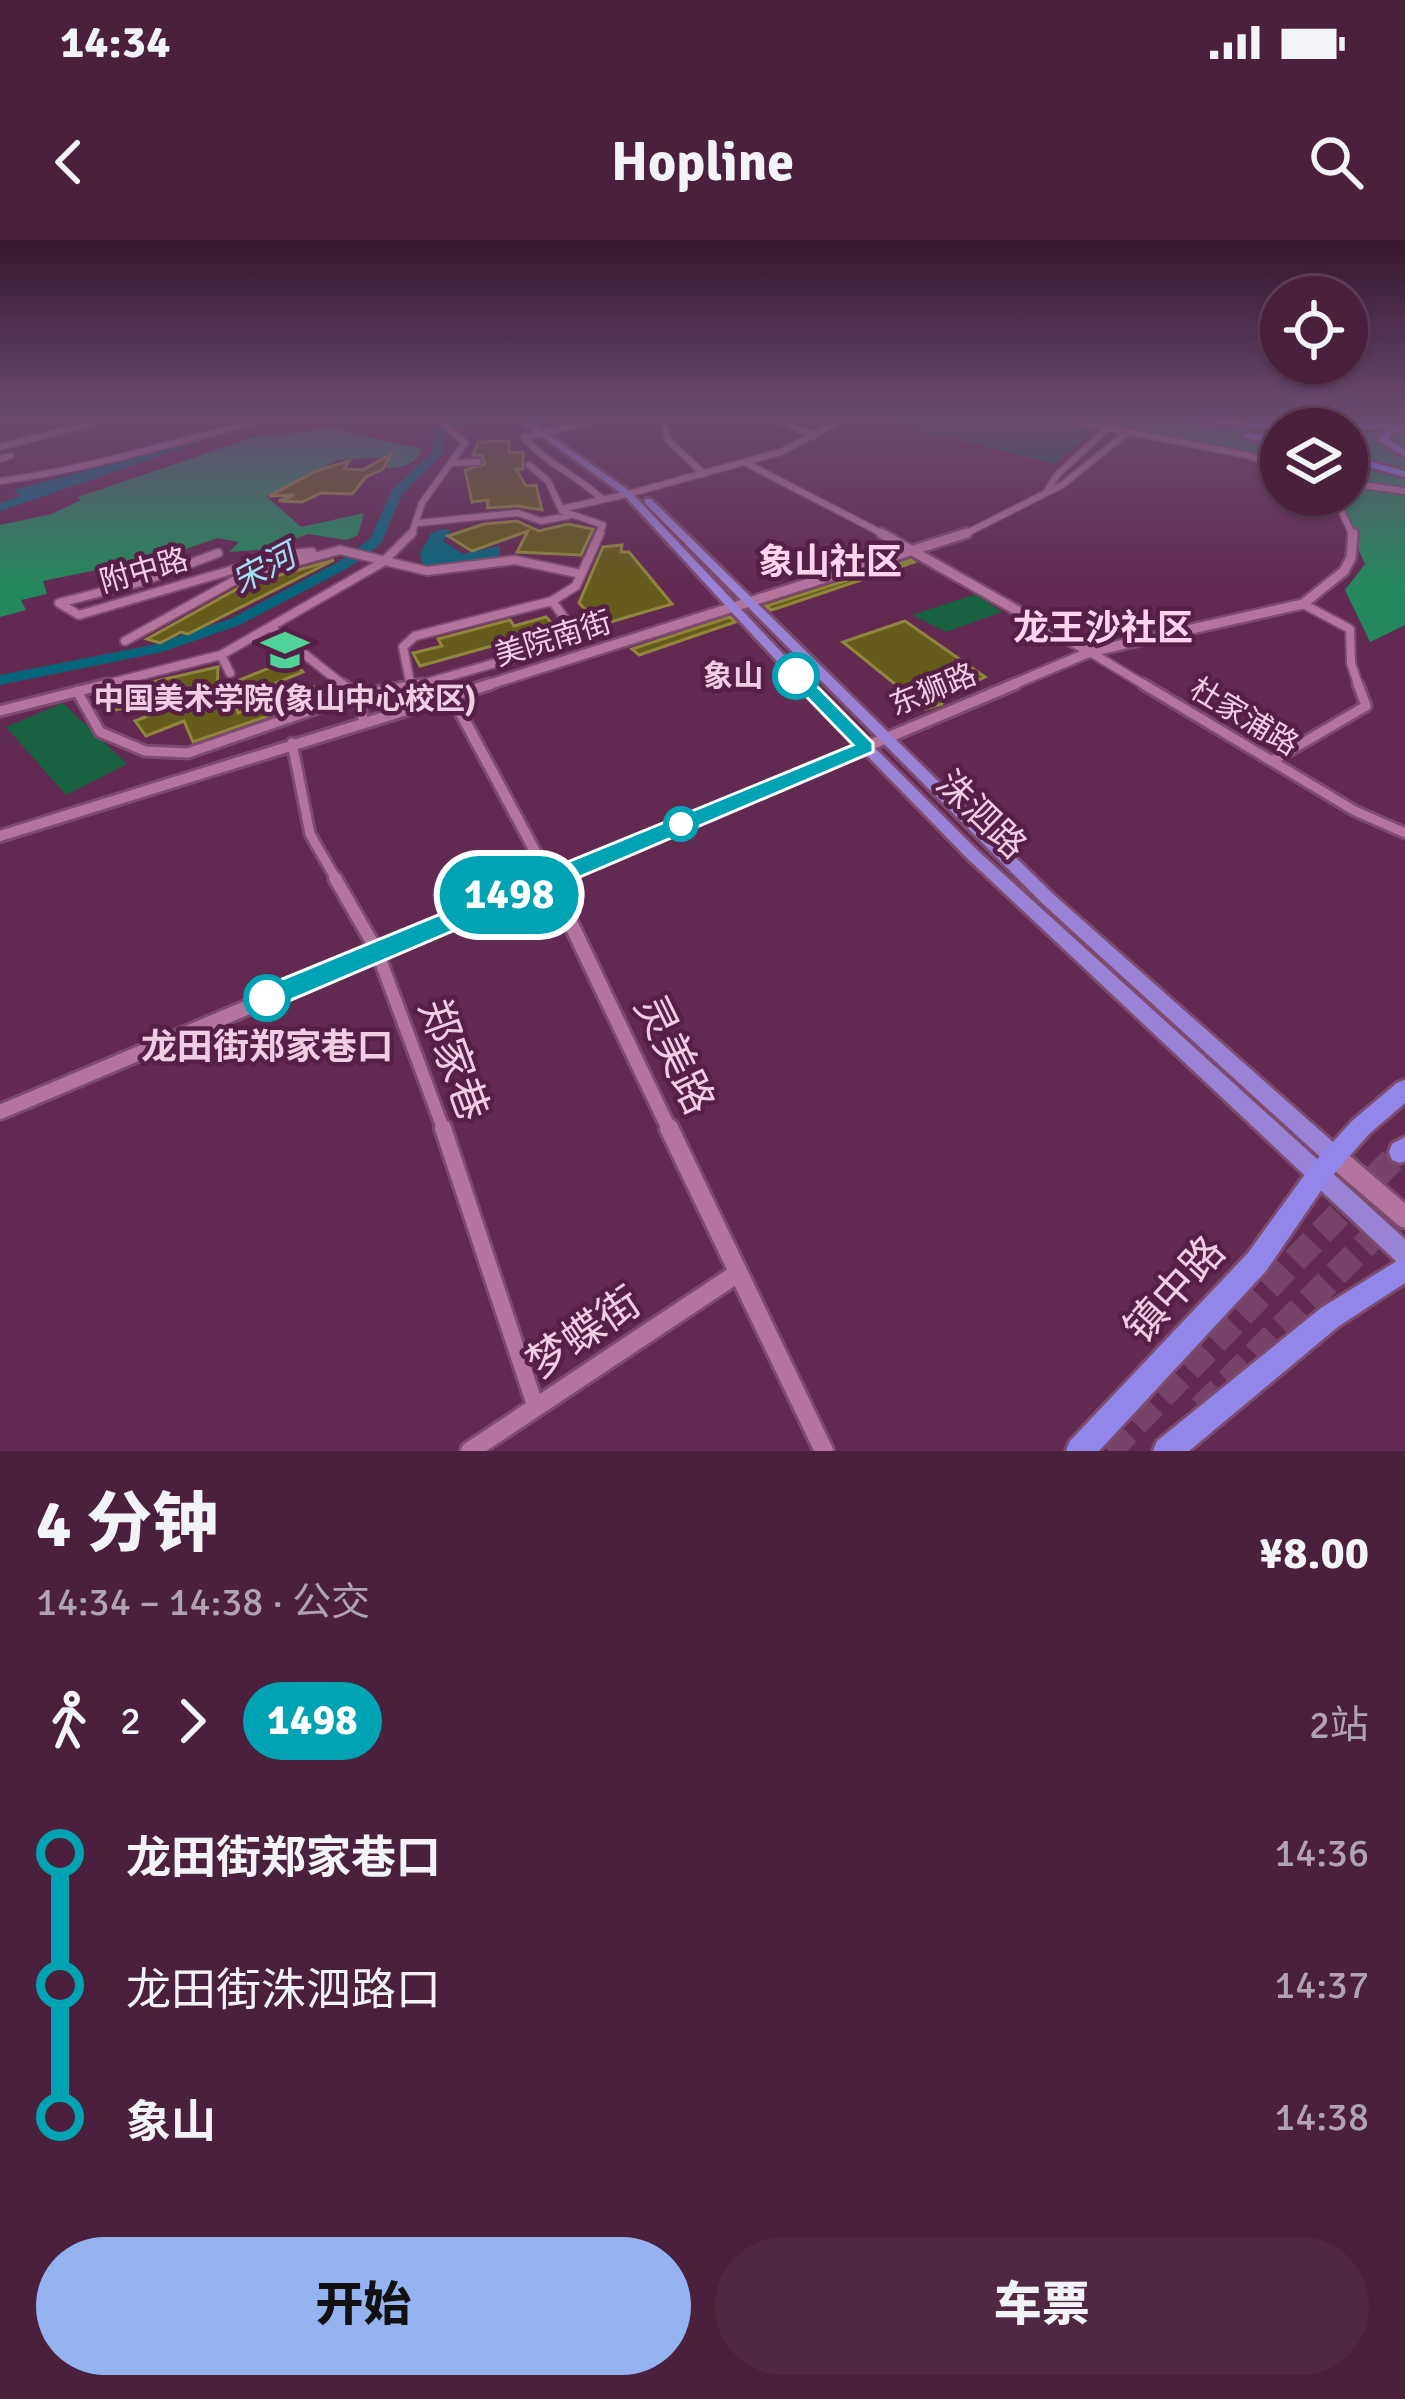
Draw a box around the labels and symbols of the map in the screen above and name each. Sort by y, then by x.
water label: 宋河 [225,533,308,603]
district label: 象山社区 [758,540,902,585]
street label: 附中路 [96,541,192,601]
street label: 美院南街 [490,604,616,674]
district label: 龙王沙社区 [1013,606,1193,651]
school or university icon: 中国美术学院(象山中心校区) [260,625,310,675]
marker: 象山 [774,654,818,698]
street label: 东狮路 [884,656,982,724]
place label: 象山 [703,658,763,695]
street label: 杜家浦路 [1183,670,1305,764]
place label: 中国美术学院(象山中心校区) [94,681,476,718]
street label: 洙泗路 [927,761,1035,869]
unlabelled marker [665,808,697,840]
line badge: 1498 [425,856,593,934]
marker: 龙田街郑家巷口 [245,976,289,1020]
street label: 灵美路 [623,987,725,1123]
street label: 郑家巷 [407,992,499,1128]
place label: 龙田街郑家巷口 [141,1025,393,1070]
street label: 镇中路 [1114,1226,1236,1354]
street label: 梦蝶街 [518,1277,650,1389]

